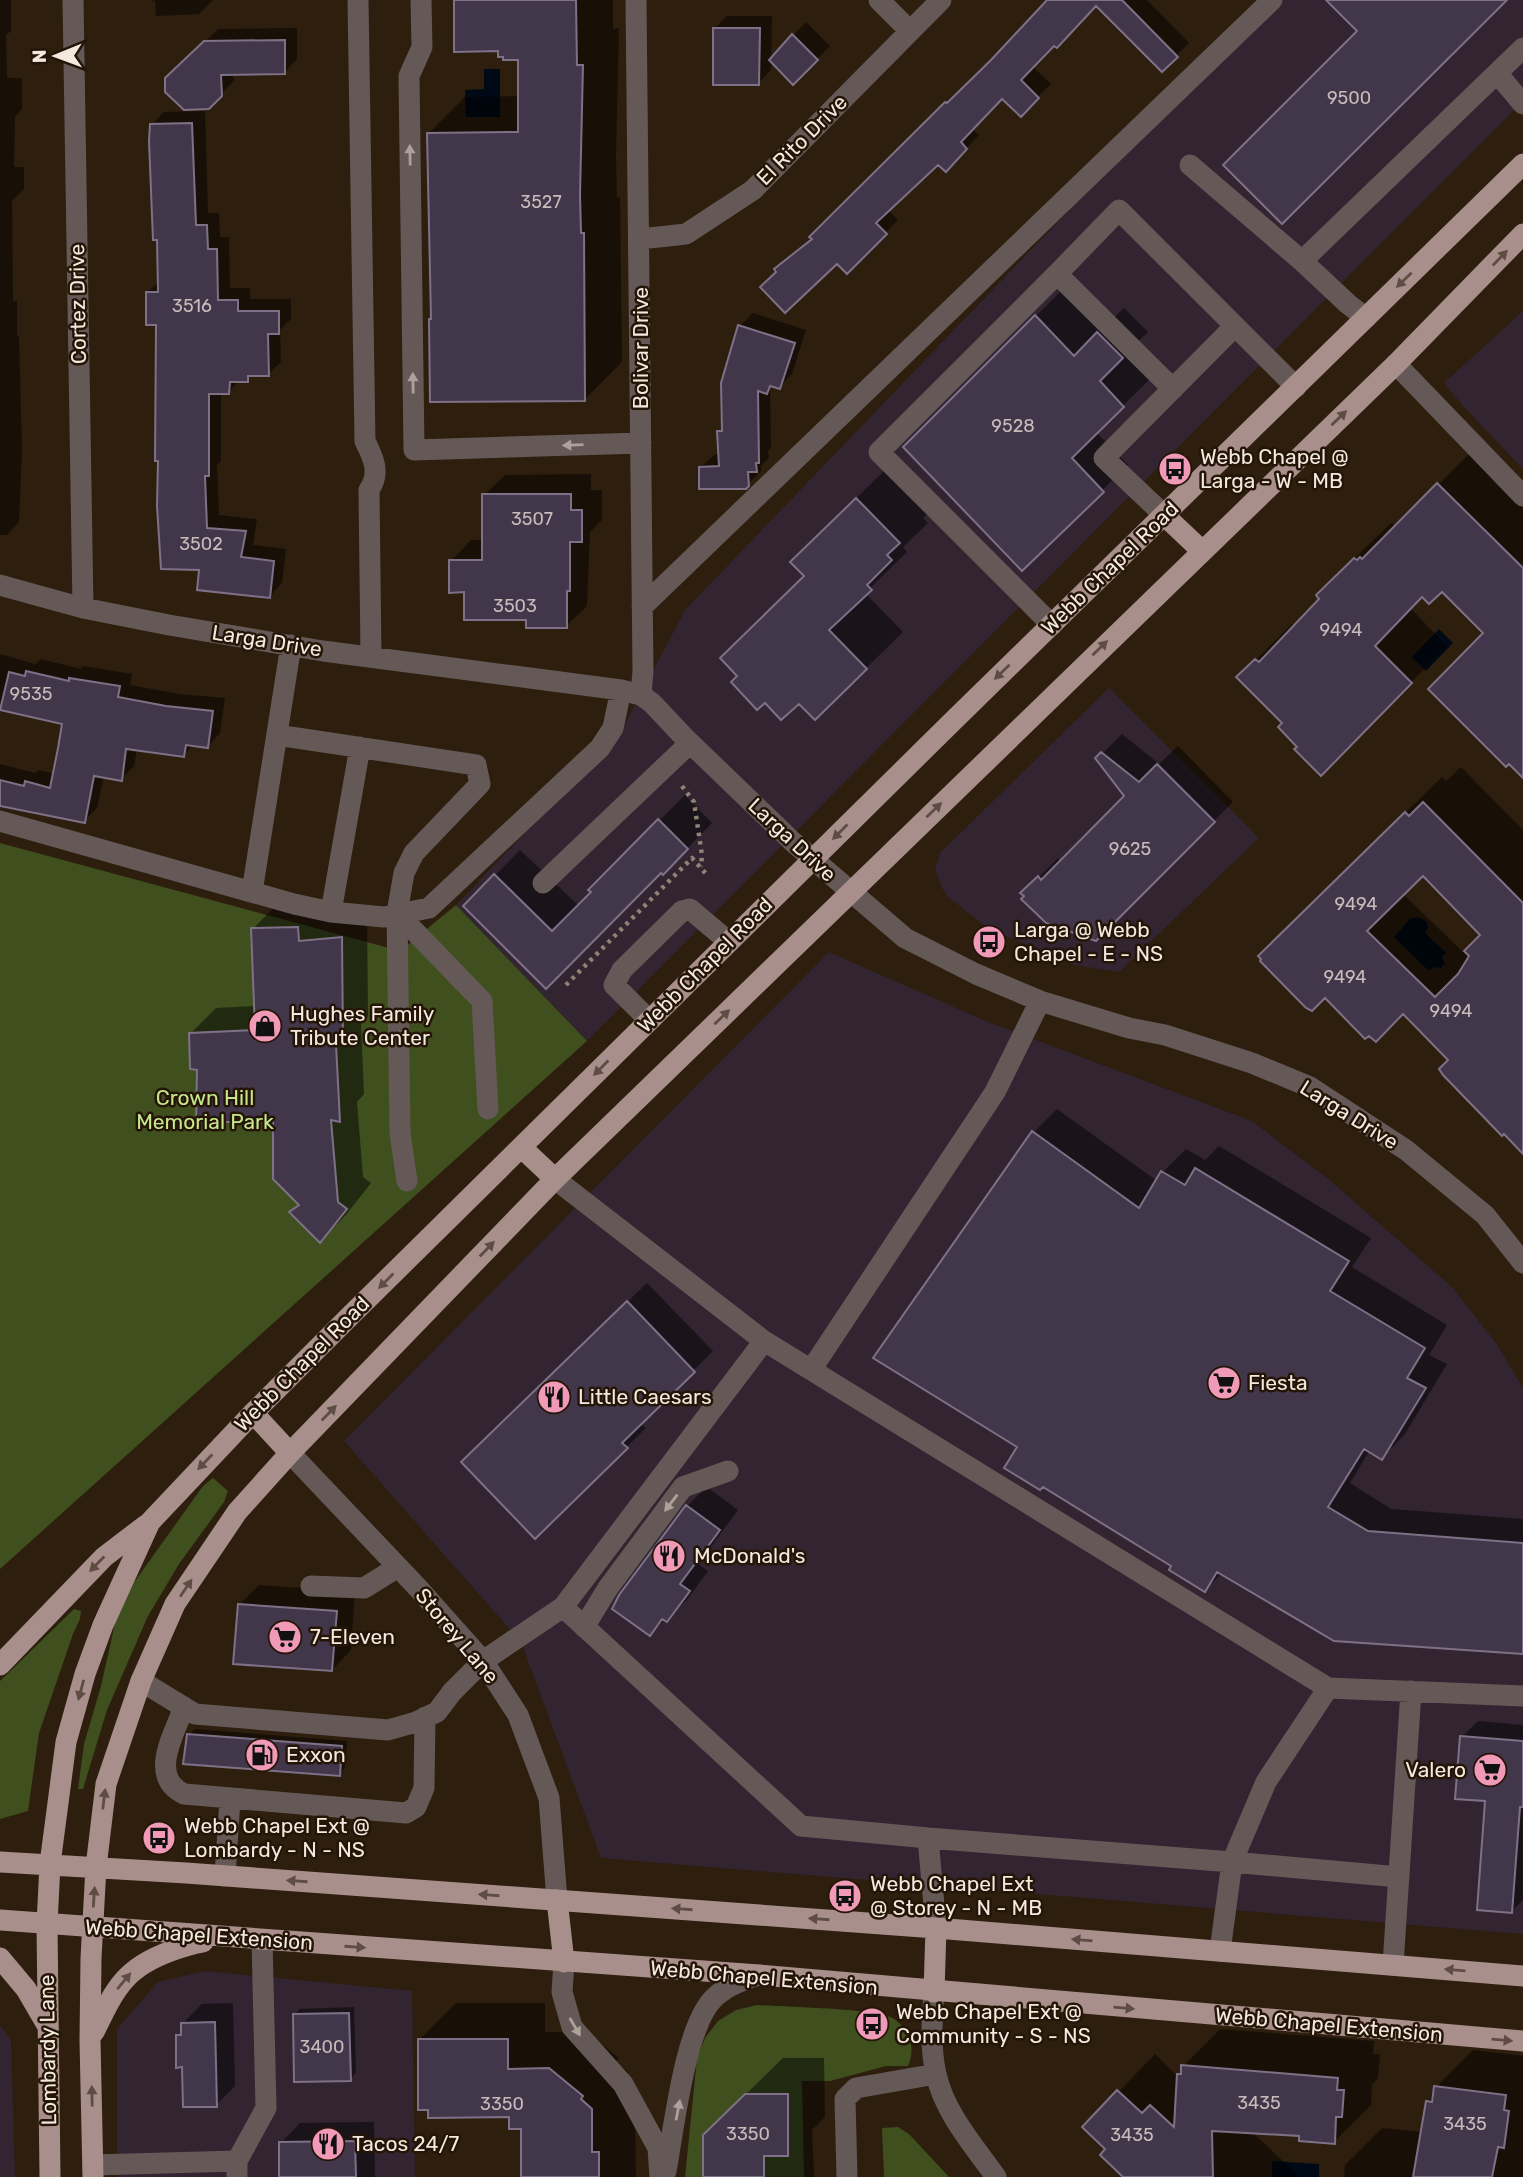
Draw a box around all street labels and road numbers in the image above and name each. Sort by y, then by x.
street label: El Rito Drive [751,89,852,190]
street label: Cortez Drive [64,244,91,364]
street label: Bolivar Drive [628,287,653,409]
street label: Webb Chapel Road [1036,496,1183,639]
street label: Larga Drive [210,619,324,662]
street label: Larga Drive [743,793,841,887]
street label: Webb Chapel Road [632,892,777,1037]
street label: Larga Drive [1296,1075,1403,1155]
street label: Webb Chapel Road [229,1291,374,1436]
street label: Storey Lane [410,1583,504,1688]
street label: Webb Chapel Extension [84,1914,314,1955]
street label: Webb Chapel Extension [649,1955,879,2000]
street label: Lombardy Lane [34,1974,61,2126]
street label: Webb Chapel Extension [1214,2002,1444,2047]

